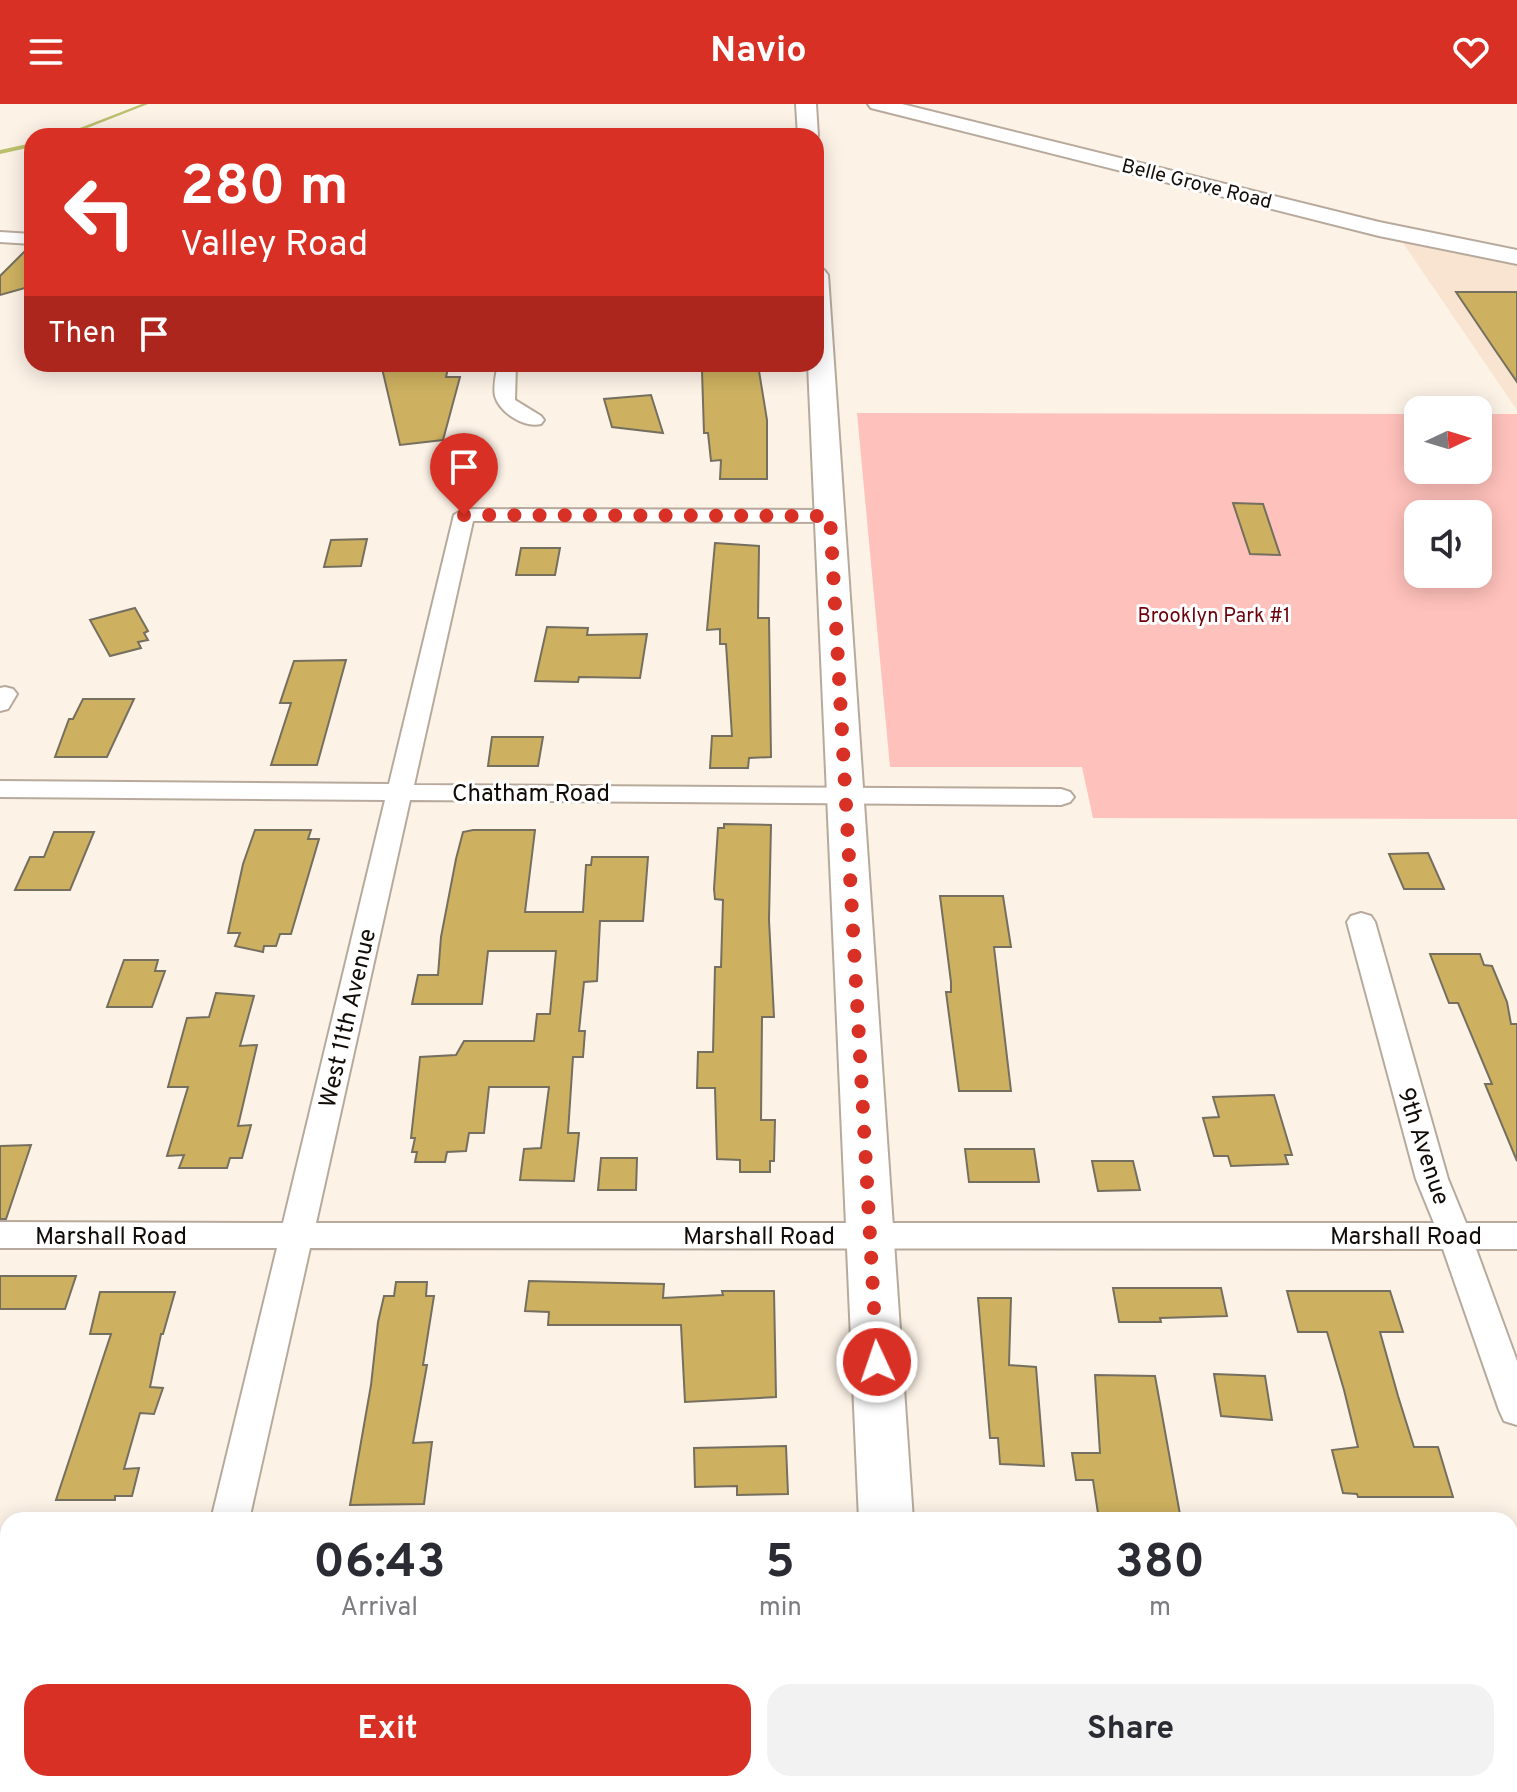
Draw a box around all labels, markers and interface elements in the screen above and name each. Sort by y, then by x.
text: Navio [710,29,807,75]
icon: menu [24,30,68,74]
icon: heart [1449,30,1493,74]
text: 280 m [180,154,348,224]
street label: Belle Grove Road [1119,154,1274,216]
icon: left [48,160,152,264]
text: Valley Road [180,223,368,269]
icon: arrive [132,312,176,356]
text: Then [48,316,116,353]
north arrow [1404,396,1492,484]
map controls [1404,396,1492,588]
pin [430,433,498,515]
icon: arrive [442,445,486,489]
button: sound [1404,500,1492,588]
park label: Brooklyn Park #1 [1138,604,1290,630]
street label: Chatham Road [452,780,610,810]
street label: West 11th Avenue [314,926,384,1111]
street label: 9th Avenue [1389,1084,1455,1209]
street label: Marshall Road [35,1223,187,1253]
street label: Marshall Road [683,1223,835,1253]
street label: Marshall Road [1330,1223,1482,1253]
position arrow [835,1320,919,1404]
text: 06:43 [313,1534,445,1594]
text: 5 [766,1534,795,1594]
text: 380 [1115,1534,1205,1594]
text: Arrival [341,1592,418,1625]
text: min [759,1592,802,1625]
text: m [1149,1592,1171,1625]
button: Exit [24,1684,751,1776]
button: Share [767,1684,1494,1776]

